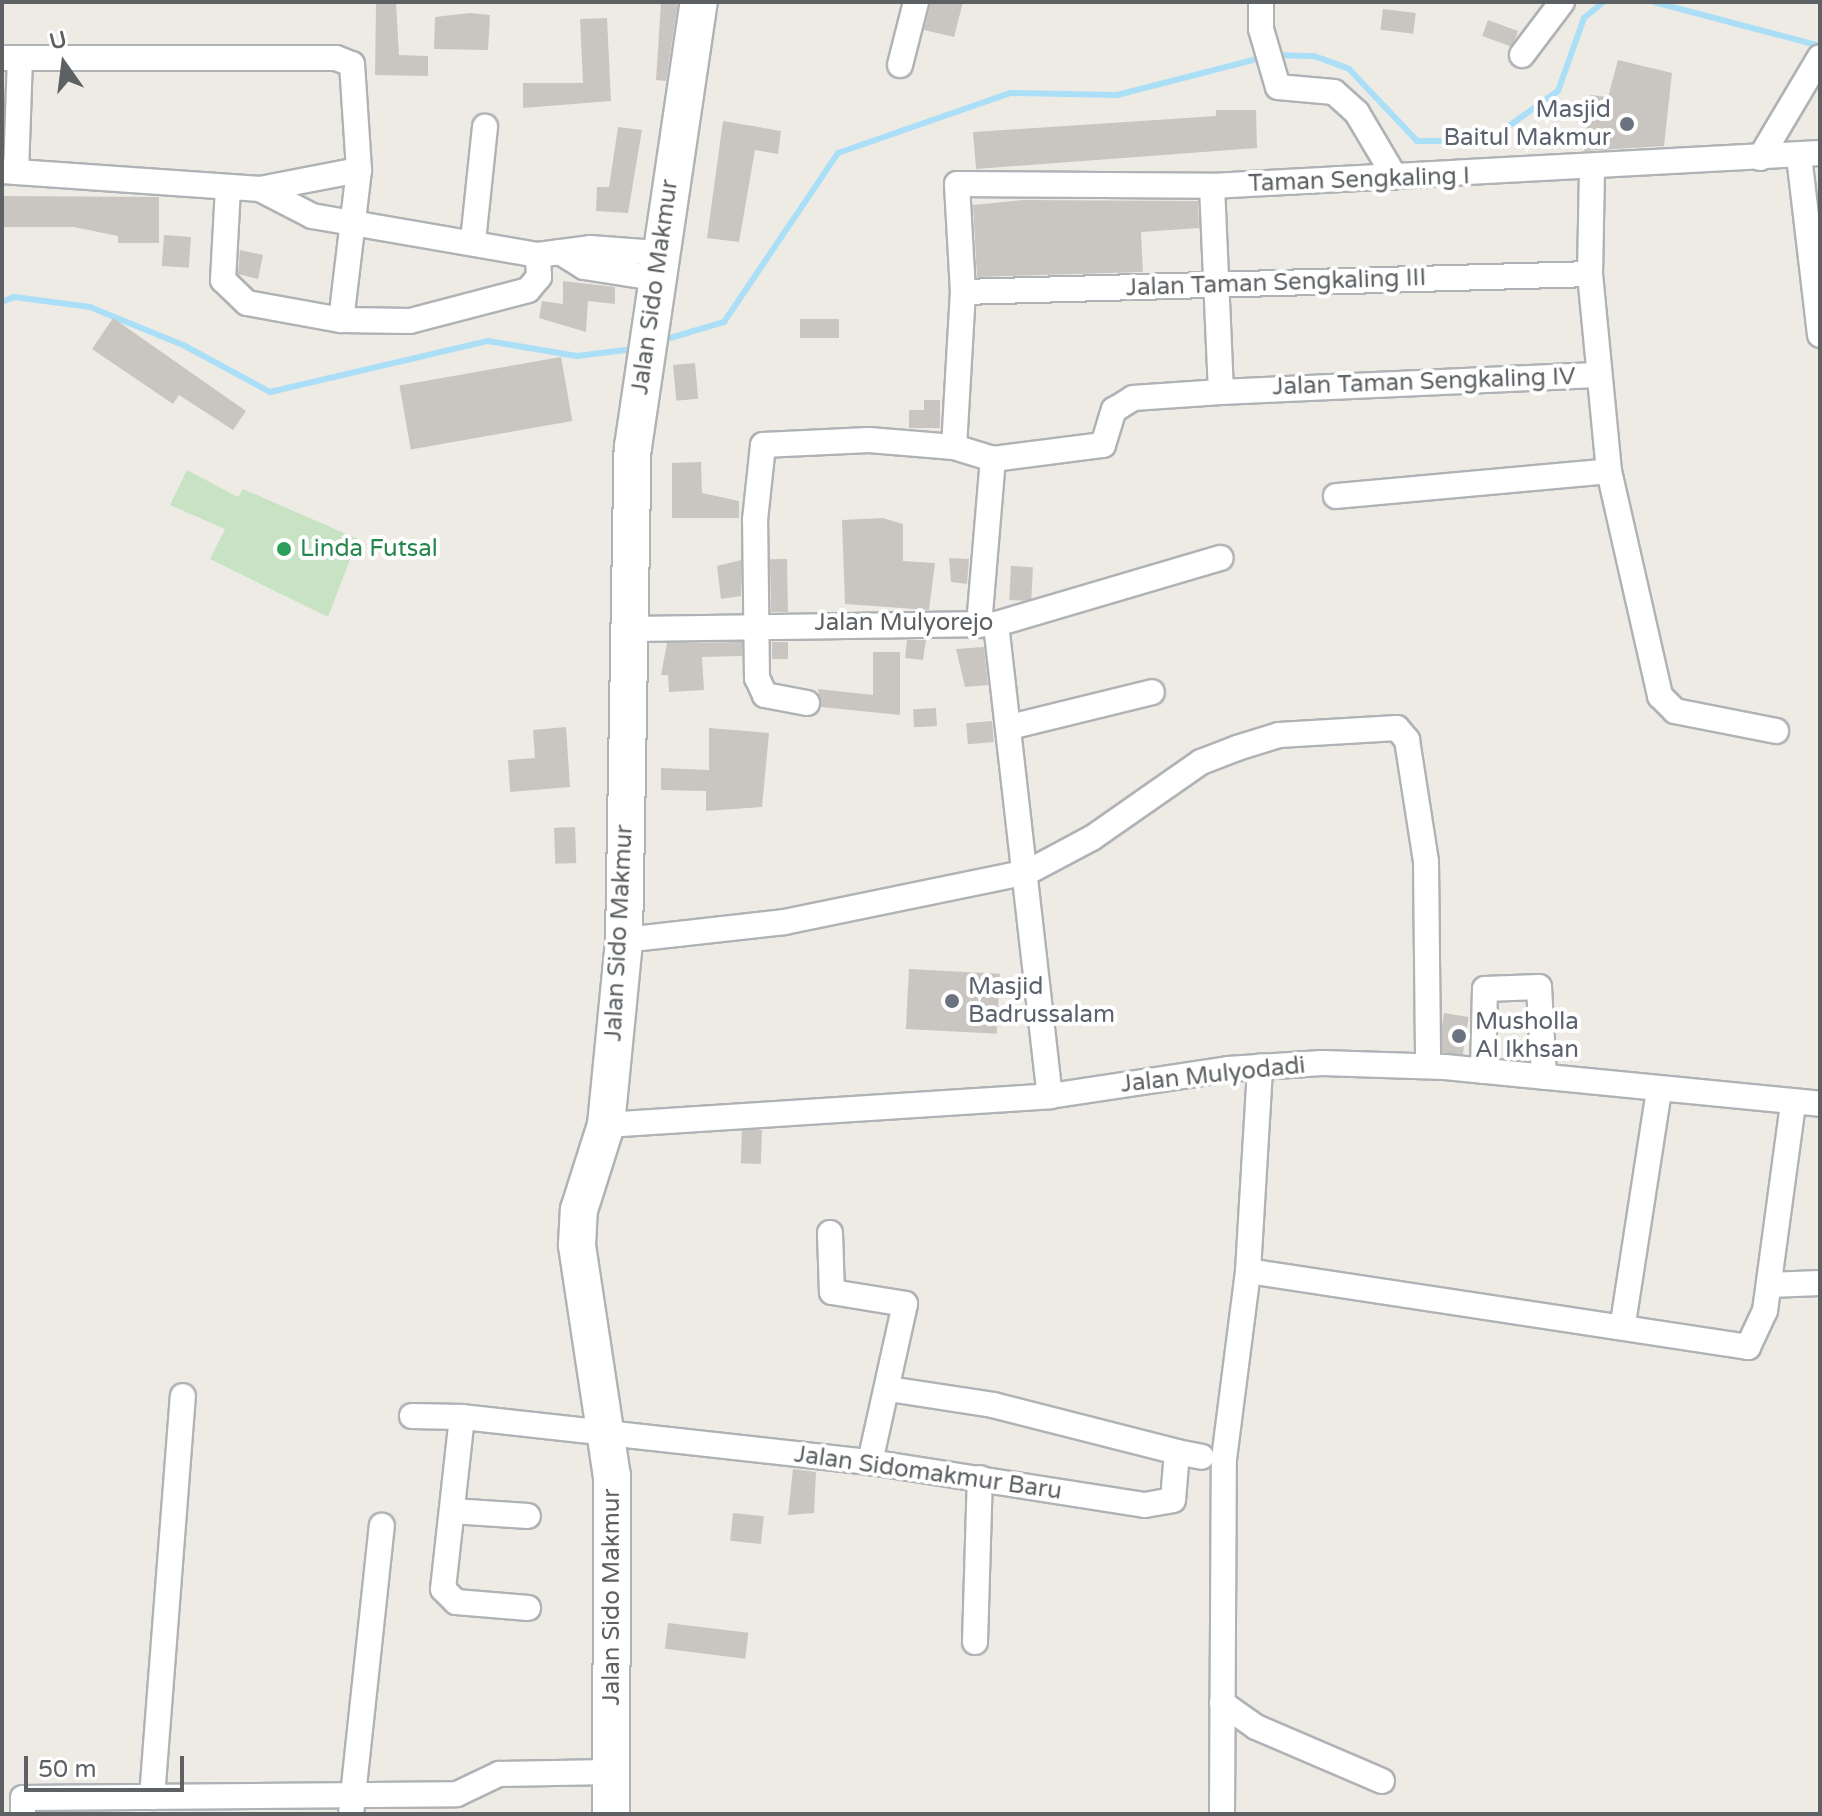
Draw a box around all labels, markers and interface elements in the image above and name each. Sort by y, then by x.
north arrow [24,24,104,104]
text: U [47,26,69,55]
place label: Masjid Baitul Makmur [1443,96,1611,152]
marker: Masjid Baitul Makmur [1618,115,1636,133]
street label: Taman Sengkaling I [1248,162,1470,198]
street label: Jalan Sido Makmur [626,178,684,396]
street label: Jalan Taman Sengkaling III [1125,263,1427,303]
street label: Jalan Taman Sengkaling IV [1272,362,1576,402]
place label: Linda Futsal [300,535,438,563]
marker: Linda Futsal [275,540,293,558]
street label: Jalan Mulyorejo [815,609,993,637]
street label: Jalan Sido Makmur [599,824,639,1042]
place label: Masjid Badrussalam [968,973,1115,1029]
marker: Masjid Badrussalam [943,992,961,1010]
place label: Musholla Al Ikhsan [1475,1008,1579,1064]
marker: Musholla Al Ikhsan [1450,1027,1468,1045]
street label: Jalan Mulyodadi [1119,1051,1307,1099]
street label: Jalan Sidomakmur Baru [792,1440,1064,1506]
street label: Jalan Sido Makmur [598,1488,626,1706]
scale bar [28,1740,188,1790]
text: 50 m [38,1755,96,1784]

